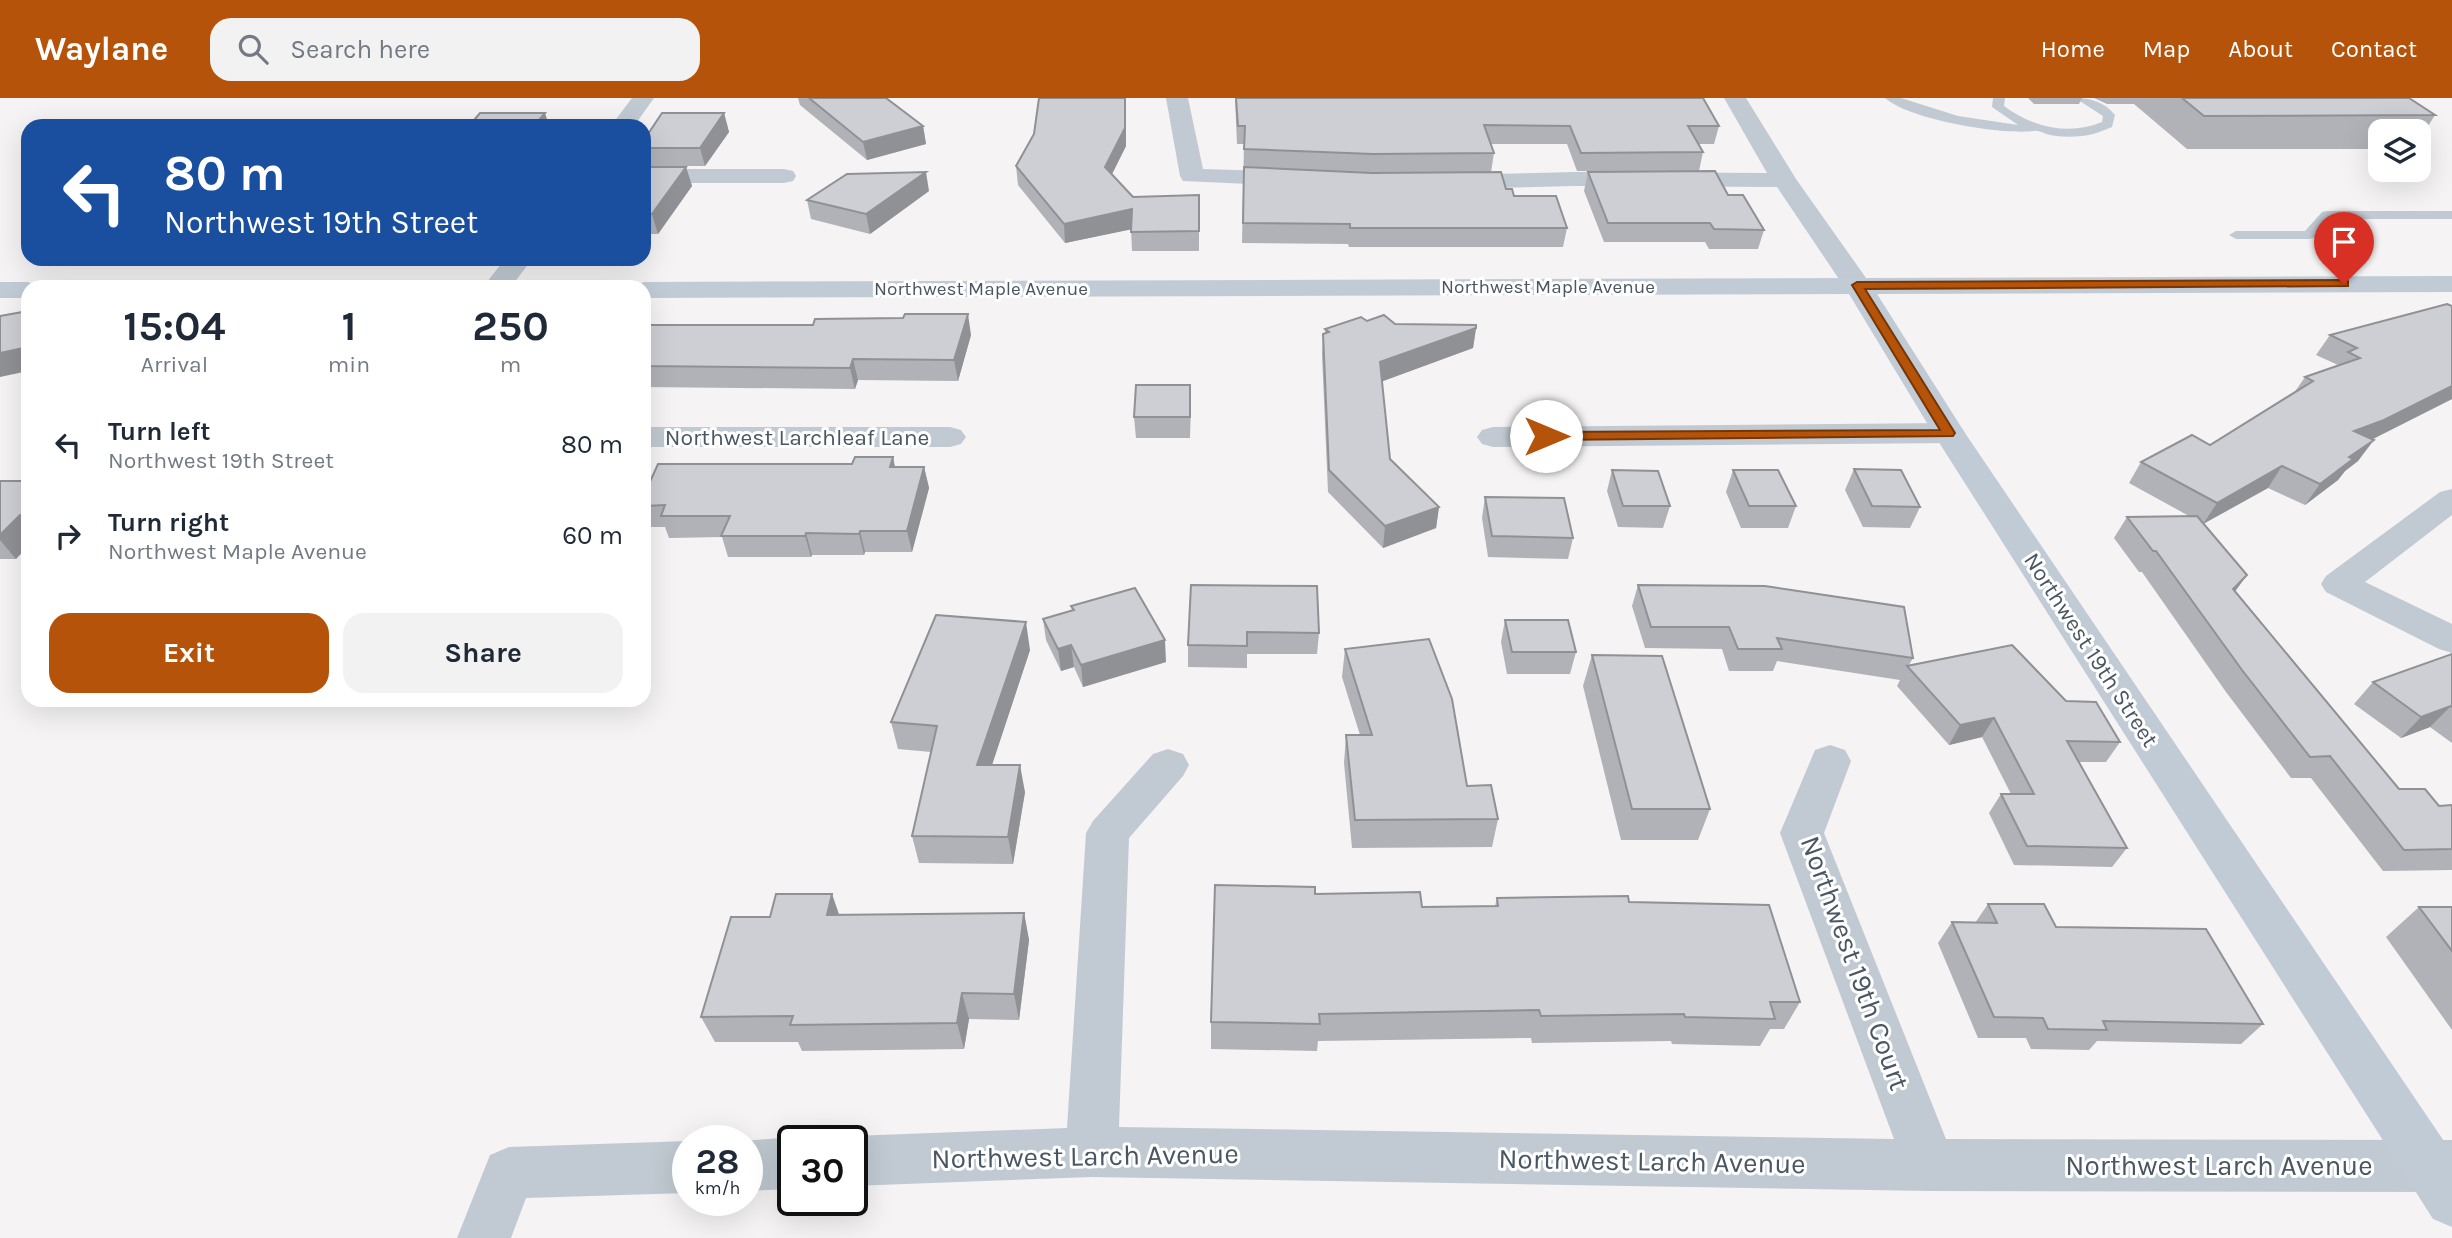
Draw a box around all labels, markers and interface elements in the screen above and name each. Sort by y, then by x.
search box [210,18,700,81]
text: Waylane [35,30,168,68]
icon: search [234,30,272,68]
text: Search here [290,34,430,65]
text: Home [2041,35,2105,63]
text: Map [2143,35,2190,63]
text: About [2228,35,2293,63]
text: Contact [2331,35,2417,63]
map controls [2368,119,2431,182]
button: layers [2368,119,2431,182]
text: 80 m [164,145,286,202]
icon: left [49,147,140,238]
text: Northwest 19th Street [164,204,478,241]
pin [2314,212,2374,284]
icon: arrive [2325,223,2363,261]
street label: Northwest Maple Avenue [1441,276,1655,298]
street label: Northwest Maple Avenue [874,278,1088,300]
text: 15:04 [123,301,226,351]
text: 1 [341,301,356,351]
text: 250 [472,301,549,351]
text: Arrival [141,351,208,378]
text: min [328,351,370,378]
text: m [500,351,521,378]
position arrow [1509,399,1583,473]
text: Turn left [108,416,210,447]
street label: Northwest Larchleaf Lane [665,424,929,451]
icon: left [49,426,87,464]
text: 80 m [561,429,623,460]
text: Northwest 19th Street [108,447,334,474]
text: Turn right [108,507,229,538]
icon: right [49,517,87,555]
text: 60 m [562,520,623,551]
text: Northwest Maple Avenue [108,538,367,565]
street label: Northwest 19th Street [2018,548,2164,752]
button: Exit [49,613,329,693]
button: Share [343,613,623,693]
street label: Northwest 19th Court [1794,831,1916,1095]
speed limit sign: 30 [777,1125,868,1216]
street label: Northwest Larch Avenue [931,1137,1239,1175]
text: 28 [696,1141,739,1182]
street label: Northwest Larch Avenue [1498,1142,1806,1180]
street label: Northwest Larch Avenue [2065,1149,2373,1182]
text: km/h [695,1177,740,1199]

